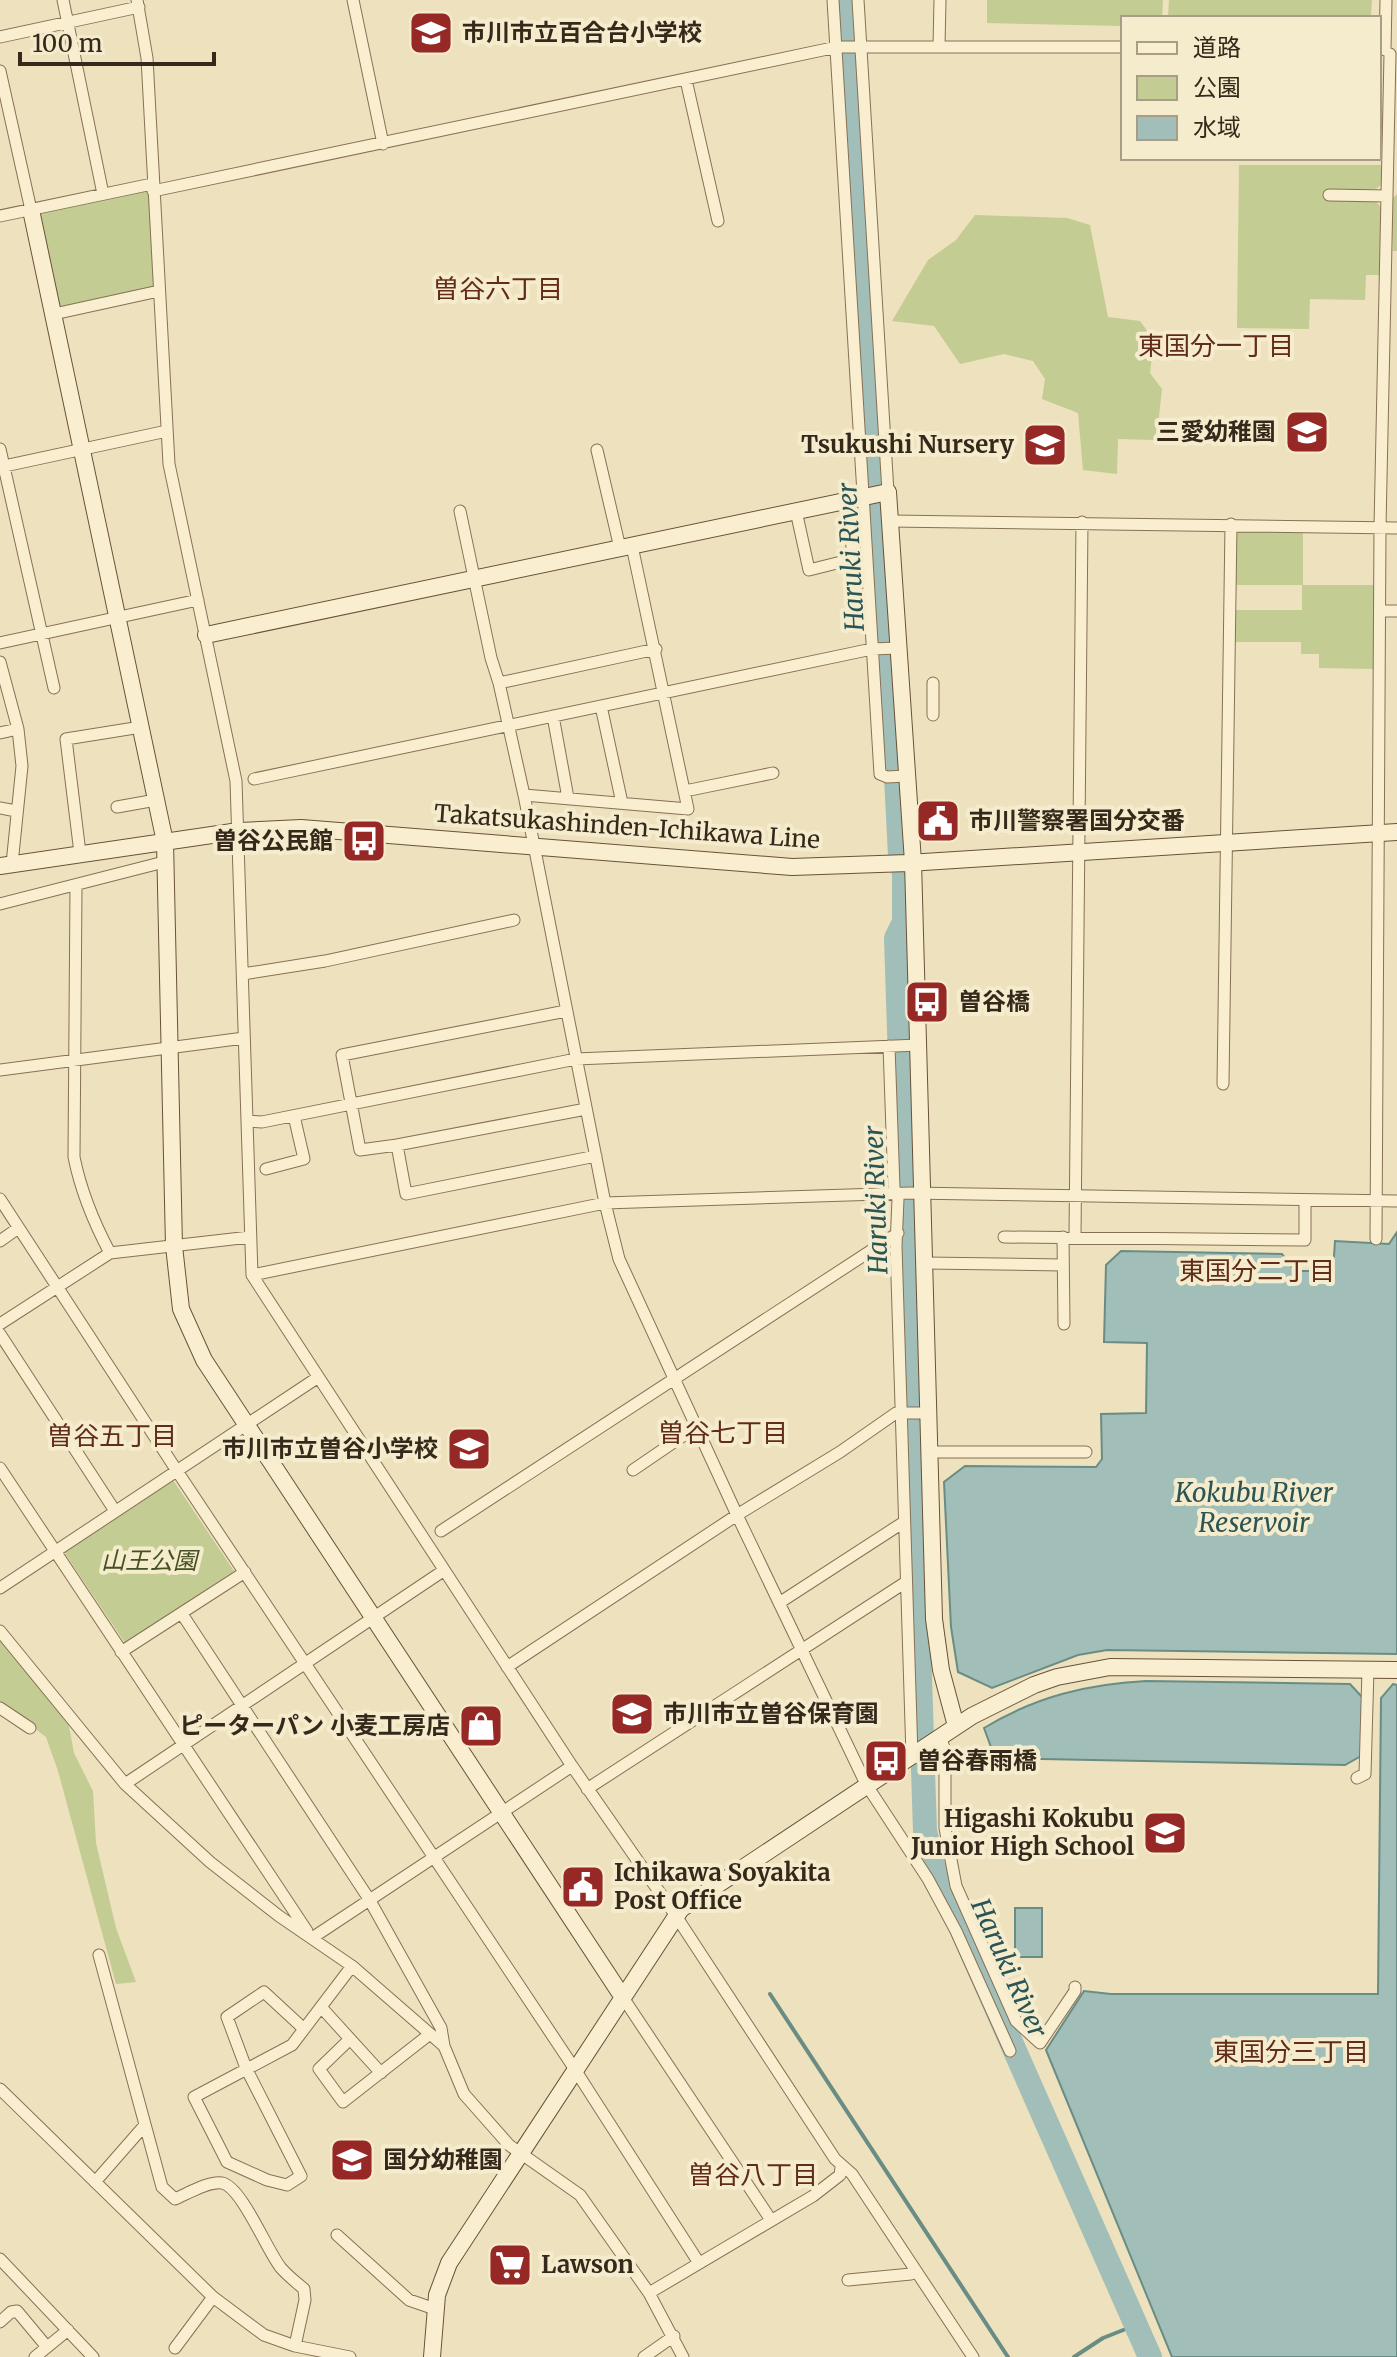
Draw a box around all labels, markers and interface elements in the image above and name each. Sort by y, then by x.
school or university icon: 市川市立百合台小学校 [407,9,455,57]
scale bar [20,16,214,66]
legend [1121,16,1381,160]
place label: 市川市立百合台小学校 [462,17,702,48]
text: 100 m [32,28,103,59]
text: 道路 [1193,32,1241,63]
text: 公園 [1193,72,1241,103]
text: 水域 [1193,112,1241,143]
district label: 曽谷六丁目 [433,272,563,305]
district label: 東国分一丁目 [1138,329,1294,362]
school or university icon: 三愛幼稚園 [1283,408,1331,456]
place label: 三愛幼稚園 [1156,416,1276,447]
school or university icon: Tsukushi Nursery [1021,421,1069,469]
place label: Tsukushi Nursery [801,429,1015,460]
water label: Haruki River [830,481,871,633]
public building icon: 市川警察署国分交番 [914,797,962,845]
street label: Takatsukashinden-Ichikawa Line [433,798,821,855]
place label: 市川警察署国分交番 [969,805,1185,836]
bus stop icon: 曽谷公民館 [340,817,388,865]
place label: 曽谷公民館 [213,825,333,856]
bus stop icon: 曽谷橋 [903,978,951,1026]
place label: 曽谷橋 [958,986,1030,1017]
water label: Haruki River [856,1125,895,1276]
district label: 東国分二丁目 [1179,1254,1335,1287]
district label: 曽谷七丁目 [658,1416,788,1449]
district label: 曽谷五丁目 [47,1419,177,1452]
school or university icon: 市川市立曽谷小学校 [445,1425,493,1473]
place label: 市川市立曽谷小学校 [222,1433,438,1464]
water label: Kokubu River Reservoir [1174,1476,1333,1539]
park label: 山王公園 [101,1545,200,1576]
school or university icon: 市川市立曽谷保育園 [608,1690,656,1738]
place label: 市川市立曽谷保育園 [663,1698,879,1729]
shop icon: ピーターパン 小麦工房店 [457,1702,505,1750]
place label: ピーターパン 小麦工房店 [179,1710,450,1741]
bus stop icon: 曽谷春雨橋 [862,1737,910,1785]
place label: 曽谷春雨橋 [917,1745,1037,1776]
place label: Higashi Kokubu Junior High School [910,1803,1134,1862]
school or university icon: Higashi Kokubu Junior High School [1141,1809,1189,1857]
place label: Ichikawa Soyakita Post Office [614,1857,831,1916]
public building icon: Ichikawa Soyakita Post Office [559,1863,607,1911]
water label: Haruki River [964,1892,1055,2043]
district label: 東国分三丁目 [1213,2035,1369,2068]
school or university icon: 国分幼稚園 [328,2136,376,2184]
place label: 国分幼稚園 [383,2144,503,2175]
district label: 曽谷八丁目 [688,2158,818,2191]
supermarket icon: Lawson [486,2241,534,2289]
place label: Lawson [541,2249,634,2280]

